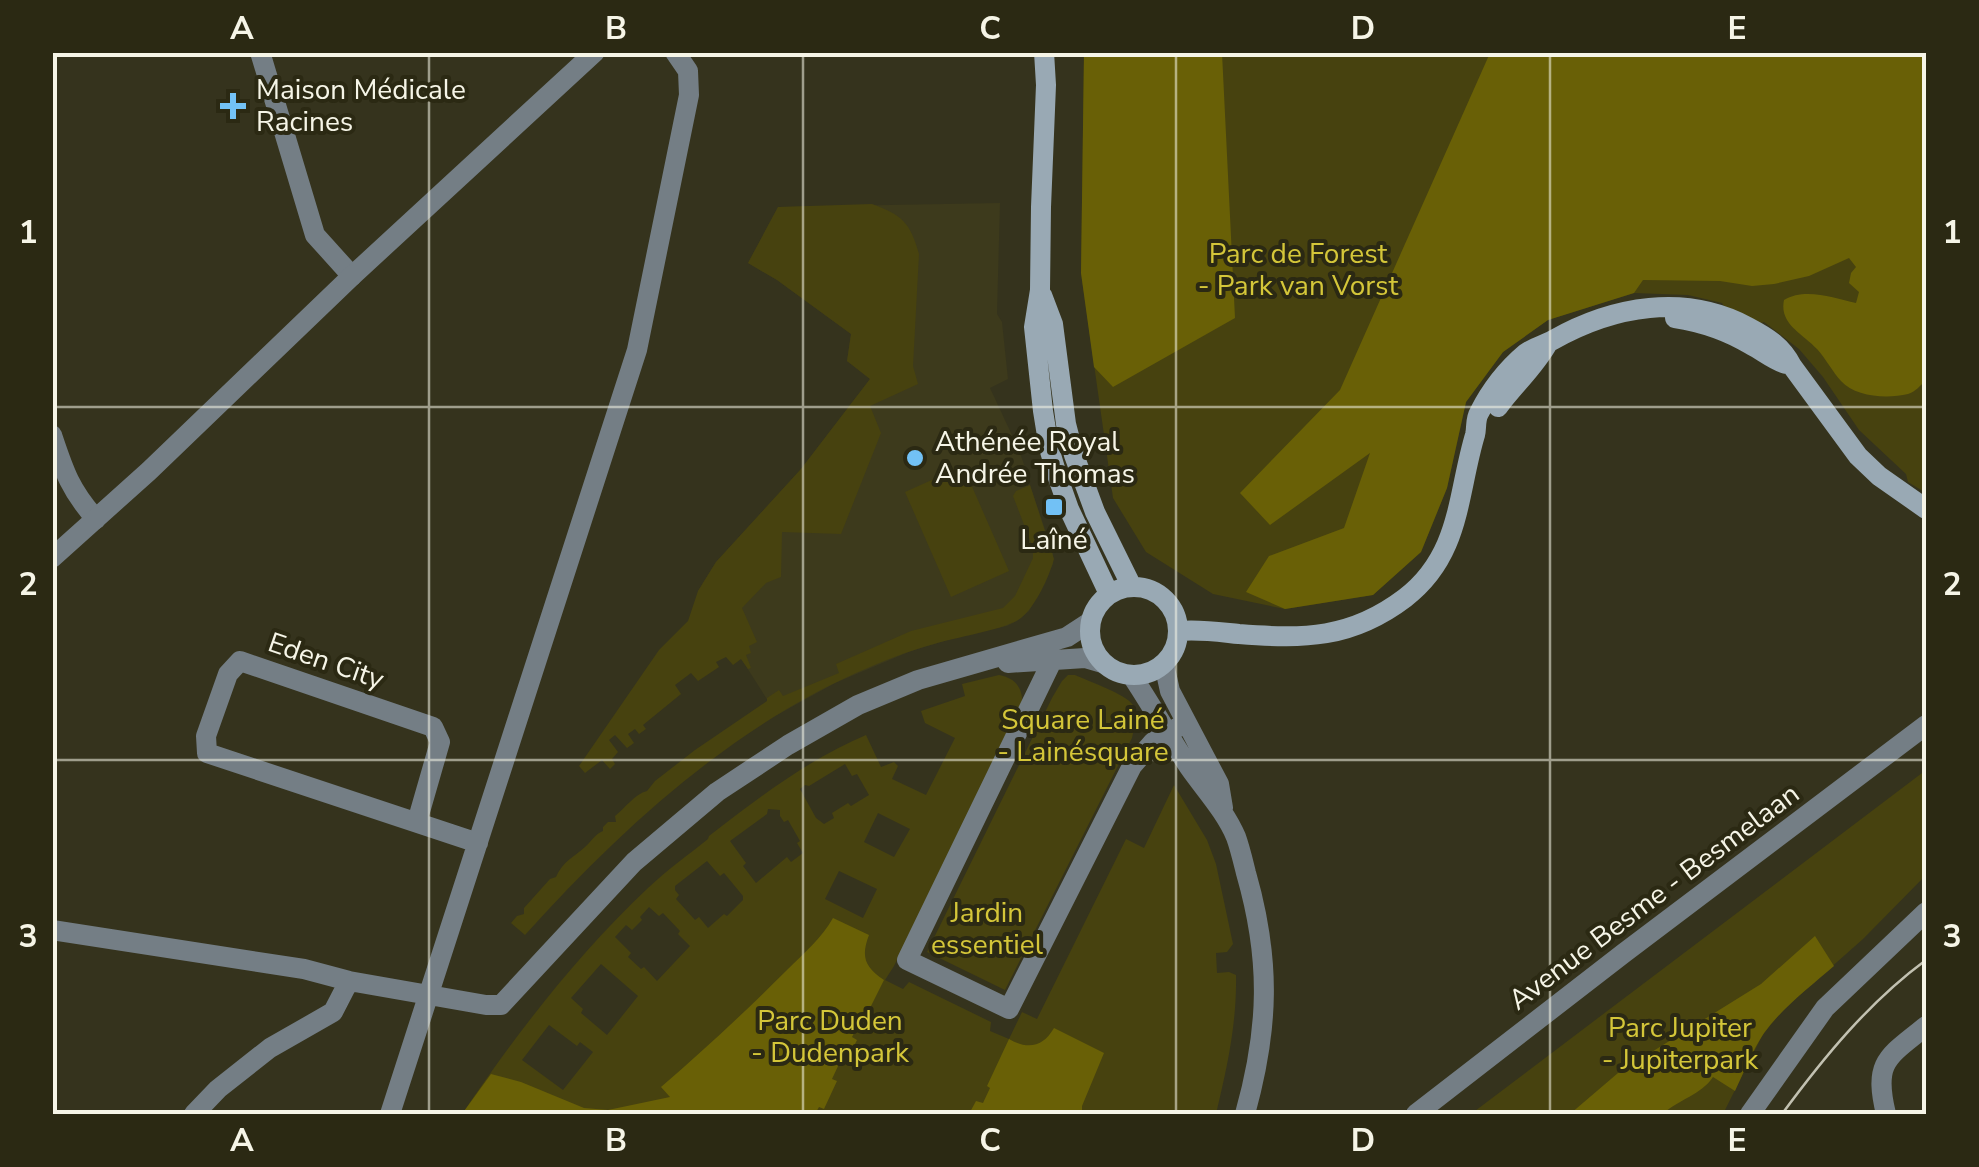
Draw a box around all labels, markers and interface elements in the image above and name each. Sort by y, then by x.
text: A [230,7,254,50]
text: B [605,7,627,50]
text: C [979,7,1001,50]
text: D [1351,7,1375,50]
text: E [1727,7,1747,50]
place label: Maison Médicale Racines [256,71,466,141]
marker: Maison Médicale Racines [220,93,246,119]
text: 1 [18,211,38,254]
text: 1 [1942,211,1962,254]
park label: Parc de Forest - Park van Vorst [1198,235,1398,305]
place label: Athénée Royal Andrée Thomas [935,423,1135,493]
marker: Athénée Royal Andrée Thomas [904,447,926,469]
marker: Laîné [1043,496,1065,518]
place label: Laîné [1020,521,1088,559]
text: 2 [18,563,38,606]
text: 2 [1942,563,1962,606]
street label: Eden City [263,623,390,699]
park label: Square Lainé - Lainésquare [997,701,1169,771]
street label: Avenue Besme - Besmelaan [1501,775,1807,1019]
park label: Jardin essentiel [931,894,1044,964]
text: 3 [18,915,38,958]
text: 3 [1942,915,1962,958]
park label: Parc Duden - Dudenpark [751,1002,910,1072]
park label: Parc Jupiter - Jupiterpark [1602,1009,1759,1079]
text: A [230,1119,254,1162]
text: B [605,1119,627,1162]
text: C [979,1119,1001,1162]
text: D [1351,1119,1375,1162]
text: E [1727,1119,1747,1162]

